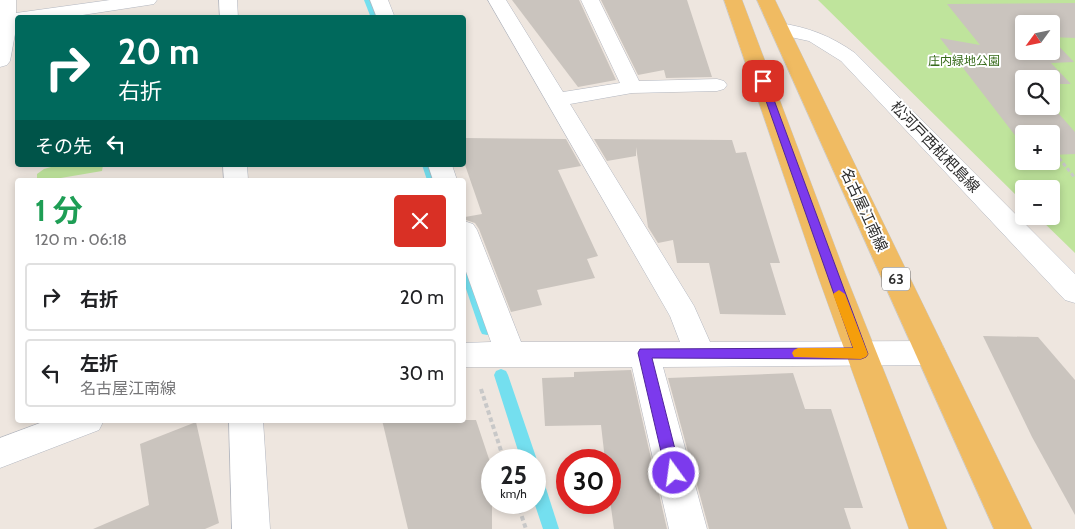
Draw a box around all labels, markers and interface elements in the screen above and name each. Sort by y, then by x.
north arrow [1015,15,1060,60]
map controls [1015,15,1060,225]
text: 20 m [118,30,200,73]
icon: right [35,35,100,100]
park label: 庄内緑地公園 [928,53,1000,68]
pin [742,60,784,102]
icon: arrive [749,67,777,95]
button: search [1015,70,1060,115]
text: 右折 [118,78,162,105]
street label: 松河戸西枇杷島線 [887,98,983,196]
button: + [1015,125,1060,170]
icon: left [102,130,130,158]
text: その先 [35,135,92,158]
street label: 名古屋江南線 [837,165,891,255]
button: − [1015,180,1060,225]
text: 1 分 [35,192,83,229]
button: close [394,195,446,247]
text: 120 m · 06:18 [35,230,127,249]
road number: 63 [882,268,910,290]
icon: right [37,283,65,311]
text: 20 m [400,286,444,309]
text: 右折 [80,288,118,311]
text: 左折 [80,352,118,375]
icon: left [37,359,65,387]
text: 30 m [400,362,444,385]
text: 名古屋江南線 [80,379,176,398]
position arrow [647,446,699,498]
speed limit sign: 30 [556,449,621,514]
text: 25 [500,460,527,490]
text: km/h [500,486,527,501]

